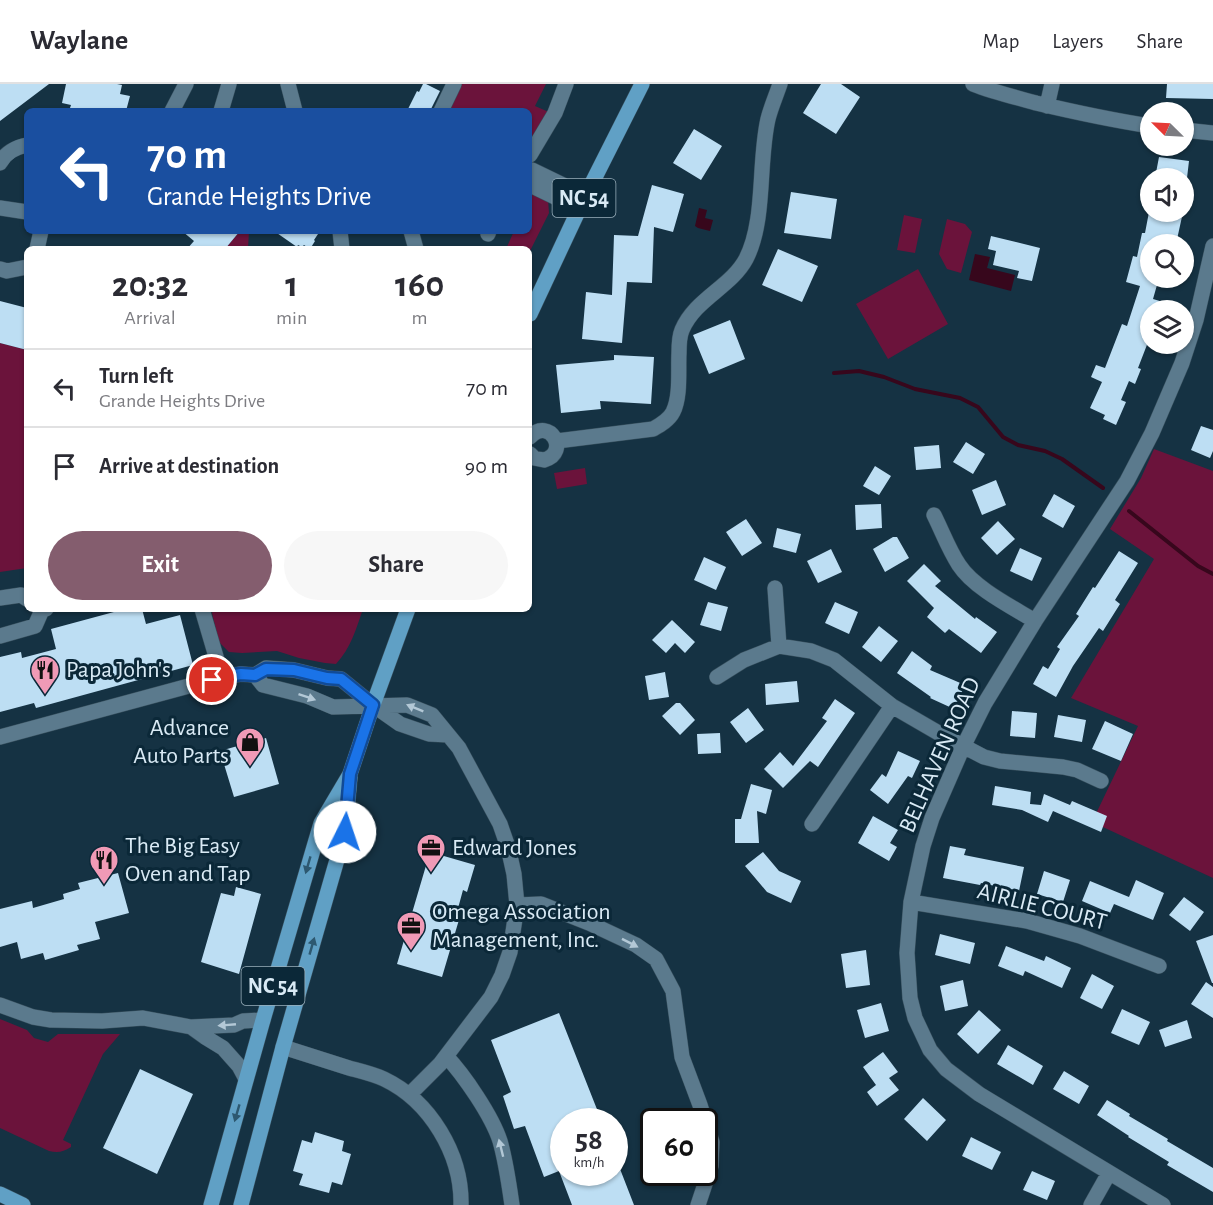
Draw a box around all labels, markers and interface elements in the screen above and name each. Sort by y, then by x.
text: Waylane [30,27,128,55]
text: Map [983,31,1019,52]
text: Layers [1052,31,1103,52]
text: Share [1136,31,1183,52]
north arrow [1140,102,1194,156]
map controls [1140,102,1194,354]
icon: left [48,132,126,210]
text: 70 m [147,134,227,176]
button: sound [1140,168,1194,222]
road number: NC 54 [552,179,616,217]
text: Grande Heights Drive [147,183,371,210]
button: search [1140,234,1194,288]
text: 20:32 [112,267,188,303]
text: 1 [285,267,298,303]
text: 160 [395,267,444,303]
button: layers [1140,300,1194,354]
text: Arrival [124,308,176,328]
text: min [276,308,307,328]
text: m [412,308,428,328]
text: Turn left [99,365,173,387]
icon: left [48,372,81,405]
text: 70 m [466,377,508,399]
text: Grande Heights Drive [99,391,265,411]
icon: arrive [48,450,81,483]
text: Arrive at destination [99,455,279,477]
text: 90 m [465,455,508,477]
button: Exit [48,531,272,600]
button: Share [284,531,508,600]
restaurant icon: Papa John's [29,654,61,696]
pin [186,654,237,705]
place label: Papa John's [66,658,171,682]
icon: arrive [195,663,228,696]
street label: BELHAVEN ROAD [895,674,985,836]
one-way arrow [298,692,316,702]
one-way arrow [406,703,424,713]
place label: Advance Auto Parts [133,716,229,768]
shop icon: Advance Auto Parts [234,726,266,768]
position arrow [313,800,377,864]
office icon: Edward Jones [415,832,447,874]
place label: The Big Easy Oven and Tap [125,834,251,886]
place label: Edward Jones [452,836,577,860]
restaurant icon: The Big Easy Oven and Tap [88,844,120,886]
one-way arrow [303,856,312,874]
street label: AIRLIE COURT [975,879,1109,935]
place label: Omega Association Management, Inc. [432,900,611,952]
office icon: Omega Association Management, Inc. [395,910,427,952]
one-way arrow [308,937,317,955]
one-way arrow [622,938,639,948]
road number: NC 54 [242,967,304,1005]
one-way arrow [217,1020,236,1029]
one-way arrow [232,1104,241,1122]
speed limit sign: 60 [640,1108,718,1186]
text: 58 [575,1125,603,1155]
one-way arrow [495,1138,505,1157]
text: km/h [574,1155,604,1170]

